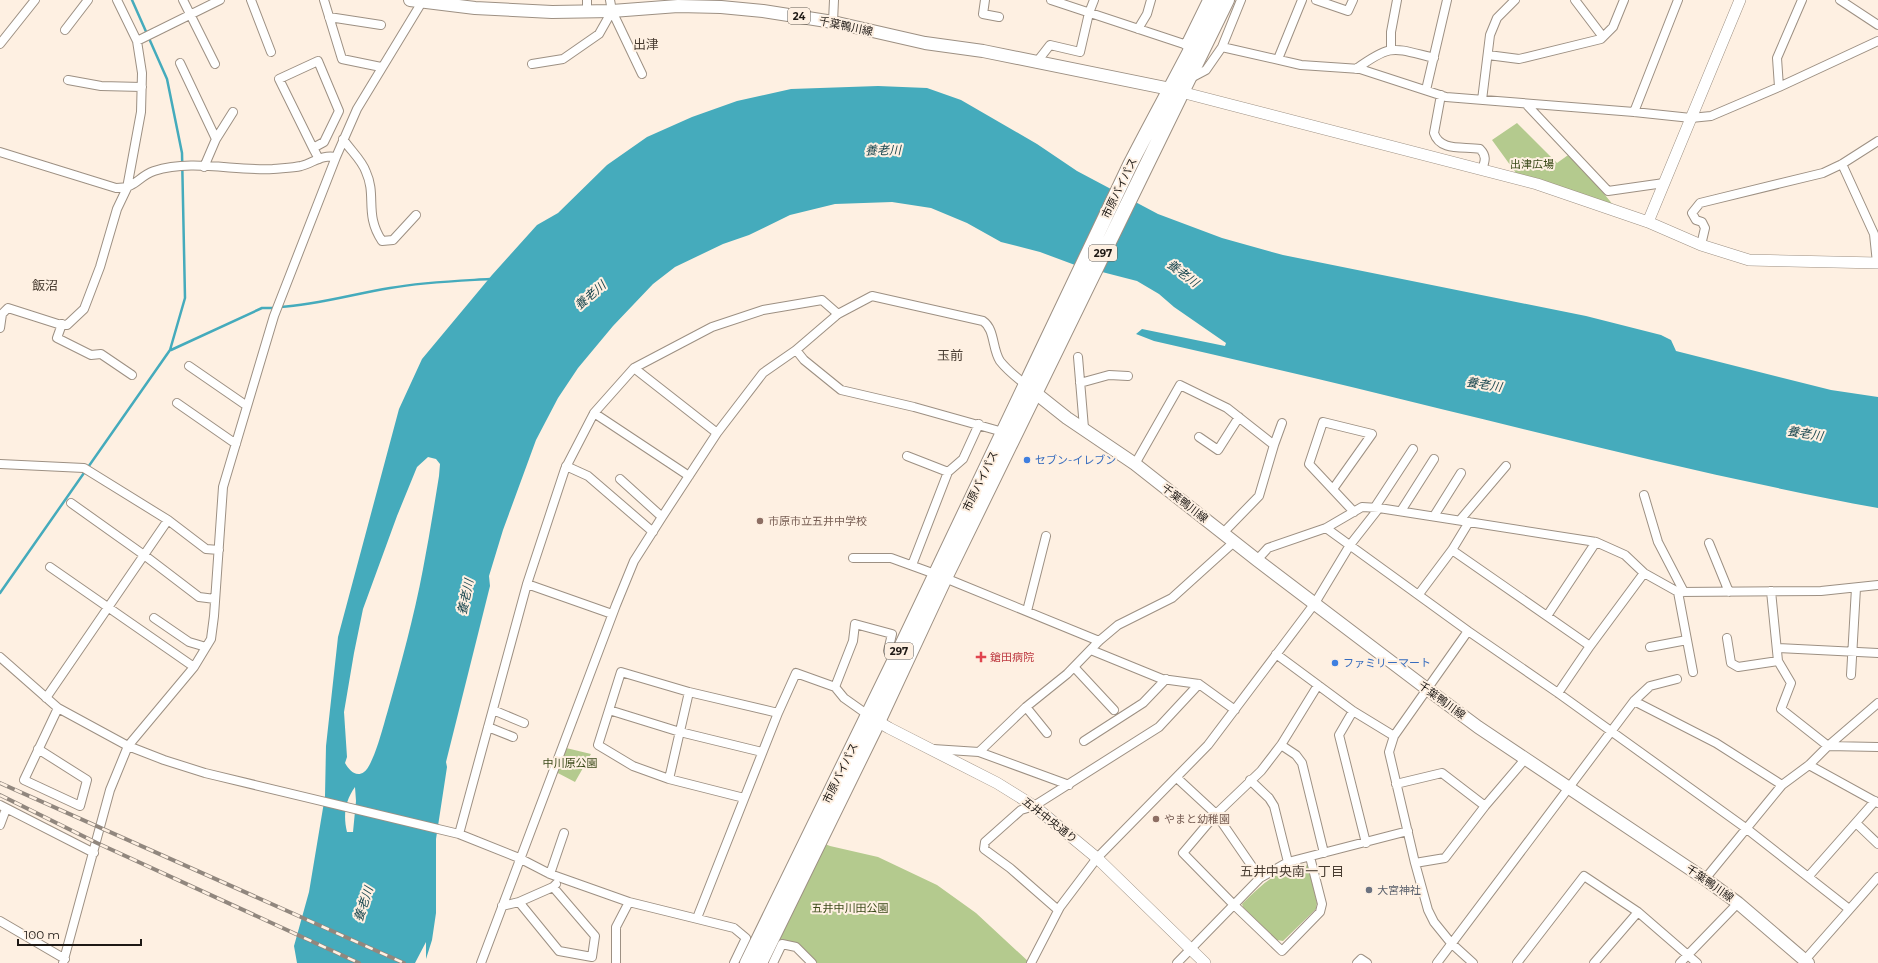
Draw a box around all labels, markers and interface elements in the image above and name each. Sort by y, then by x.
road number: 24 [788,8,810,24]
street label: 千葉鴨川線 [818,13,874,39]
district label: 出津 [633,36,659,52]
water label: 養老川 [865,142,903,158]
street label: 市原バイパス [1098,155,1140,221]
park label: 出津広場 [1510,157,1554,171]
road number: 297 [1089,245,1117,261]
water label: 養老川 [1164,256,1203,291]
water label: 養老川 [571,276,610,312]
district label: 飯沼 [32,277,58,293]
district label: 玉前 [937,347,963,363]
water label: 養老川 [1465,374,1505,395]
water label: 養老川 [1786,423,1826,444]
street label: 市原バイパス [959,448,1001,514]
place label: セブン-イレブン [1035,453,1116,467]
marker: セブン-イレブン [1022,455,1032,465]
street label: 千葉鴨川線 [1159,481,1211,525]
place label: 市原市立五井中学校 [768,514,867,528]
marker: 市原市立五井中学校 [755,516,765,526]
water label: 養老川 [454,576,476,616]
road number: 297 [885,643,913,659]
place label: 鎗田病院 [990,650,1034,664]
marker: 鎗田病院 [975,651,987,663]
place label: ファミリーマート [1343,656,1431,670]
marker: ファミリーマート [1330,658,1340,668]
street label: 千葉鴨川線 [1416,678,1468,722]
street label: 市原バイパス [819,740,861,806]
park label: 中川原公園 [543,756,598,770]
street label: 五井中央通り [1020,794,1080,846]
place label: やまと幼稚園 [1164,812,1230,826]
marker: やまと幼稚園 [1151,814,1161,824]
street label: 千葉鴨川線 [1683,861,1737,905]
district label: 五井中央南一丁目 [1240,863,1344,879]
water label: 養老川 [350,883,376,923]
place label: 大宮神社 [1377,883,1421,897]
marker: 大宮神社 [1364,885,1374,895]
park label: 五井中川田公園 [812,901,889,915]
scale bar [18,921,141,947]
text: 100 m [24,927,60,942]

